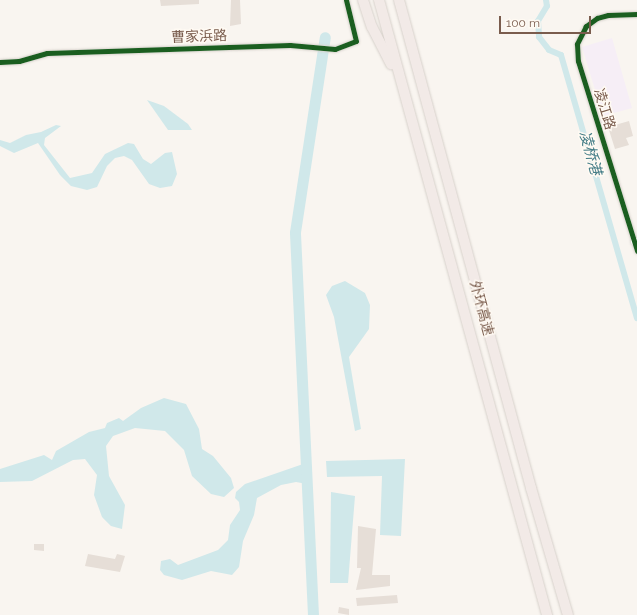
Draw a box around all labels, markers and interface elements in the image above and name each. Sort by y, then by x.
scale bar [501,8,593,34]
text: 100 m [506,16,540,30]
street label: 曹家浜路 [171,27,227,45]
street label: 凌江路 [591,86,619,132]
water label: 凌桥港 [575,129,605,177]
street label: 外环高速 [467,279,497,337]

